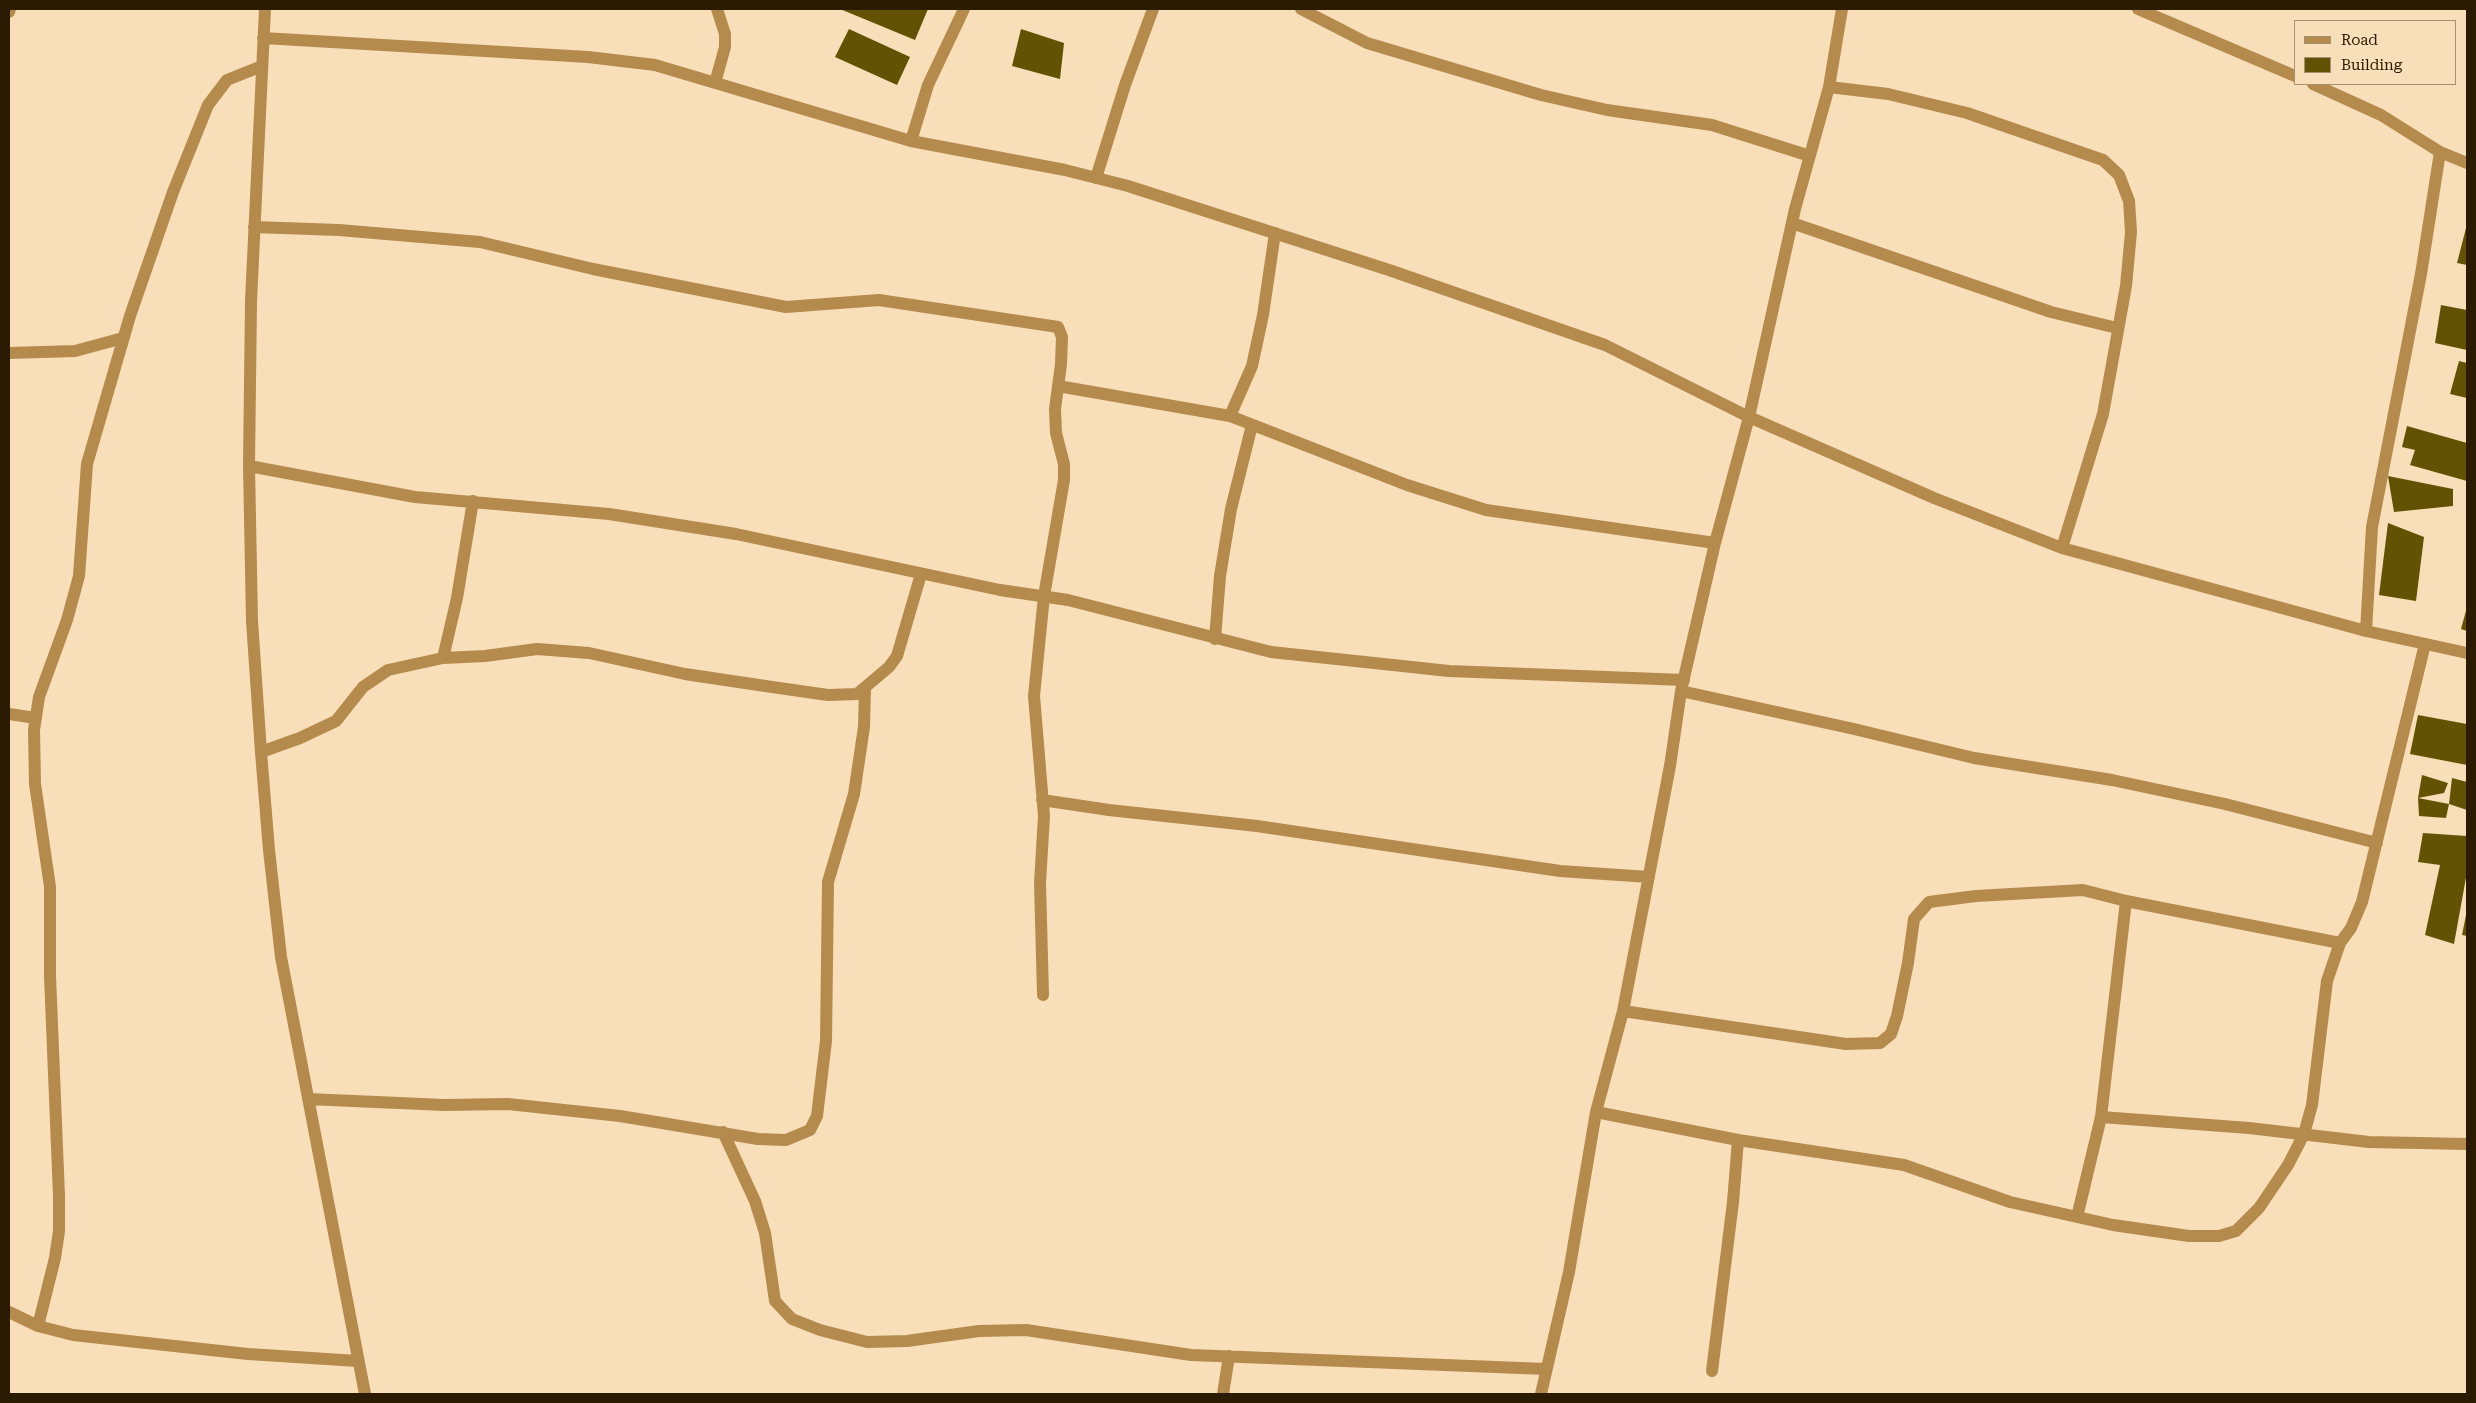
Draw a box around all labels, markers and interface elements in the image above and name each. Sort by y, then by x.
legend [2294,20,2456,85]
text: Road [2341,31,2378,49]
text: Building [2341,56,2402,74]

